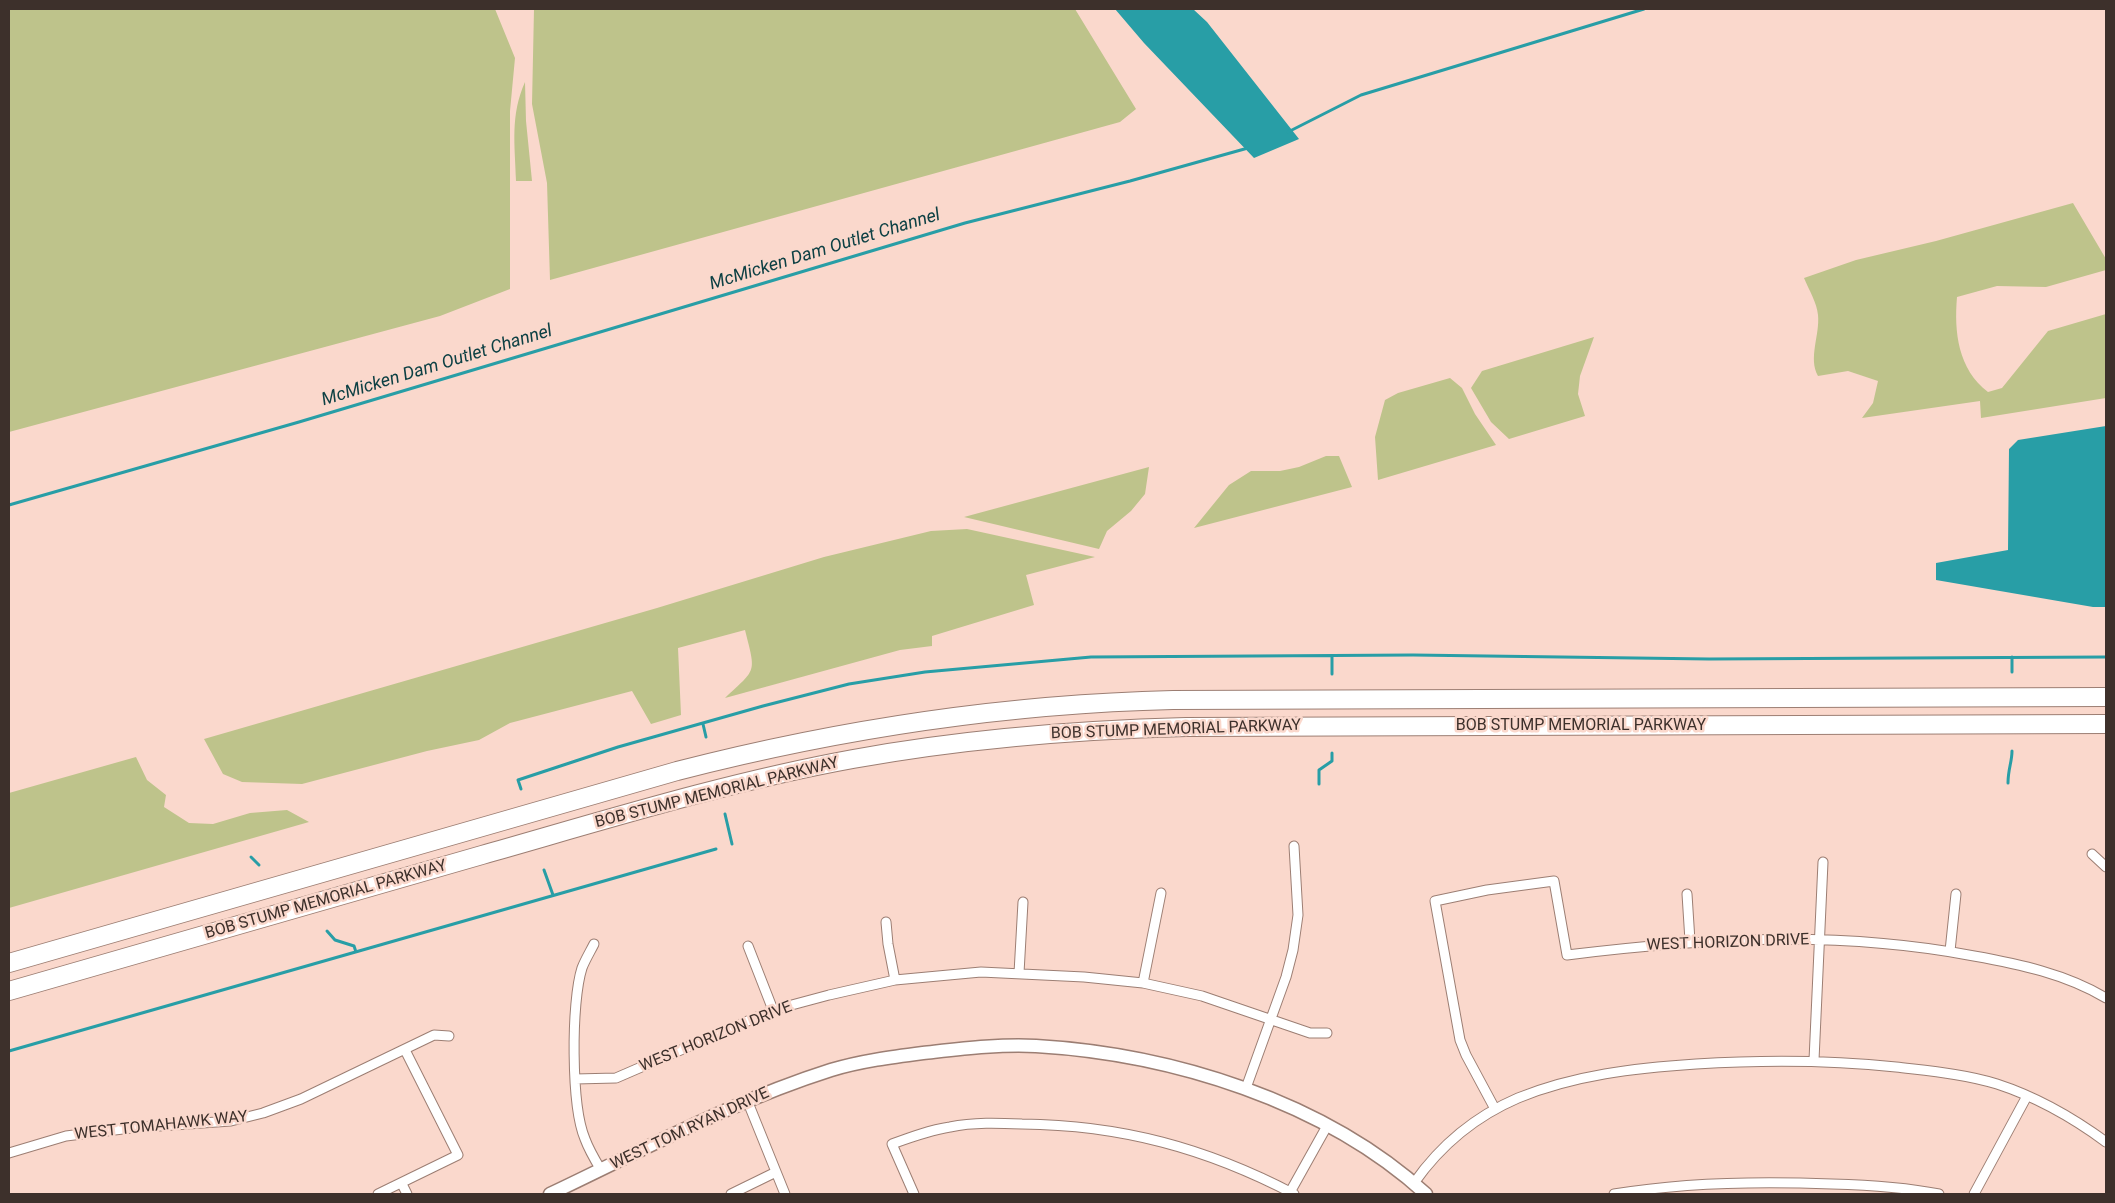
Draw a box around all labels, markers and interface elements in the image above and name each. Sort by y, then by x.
water label: McMicken Dam Outlet Channel [707,205,943,295]
water label: McMicken Dam Outlet Channel [319,321,555,411]
street label: BOB STUMP MEMORIAL PARKWAY [1051,716,1301,744]
street label: BOB STUMP MEMORIAL PARKWAY [1456,716,1706,736]
street label: BOB STUMP MEMORIAL PARKWAY [593,753,841,833]
street label: BOB STUMP MEMORIAL PARKWAY [203,856,449,944]
street label: WEST HORIZON DRIVE [1646,931,1810,955]
street label: WEST HORIZON DRIVE [637,998,795,1076]
street label: WEST TOM RYAN DRIVE [608,1084,772,1174]
street label: WEST TOMAHAWK WAY [73,1107,249,1145]

